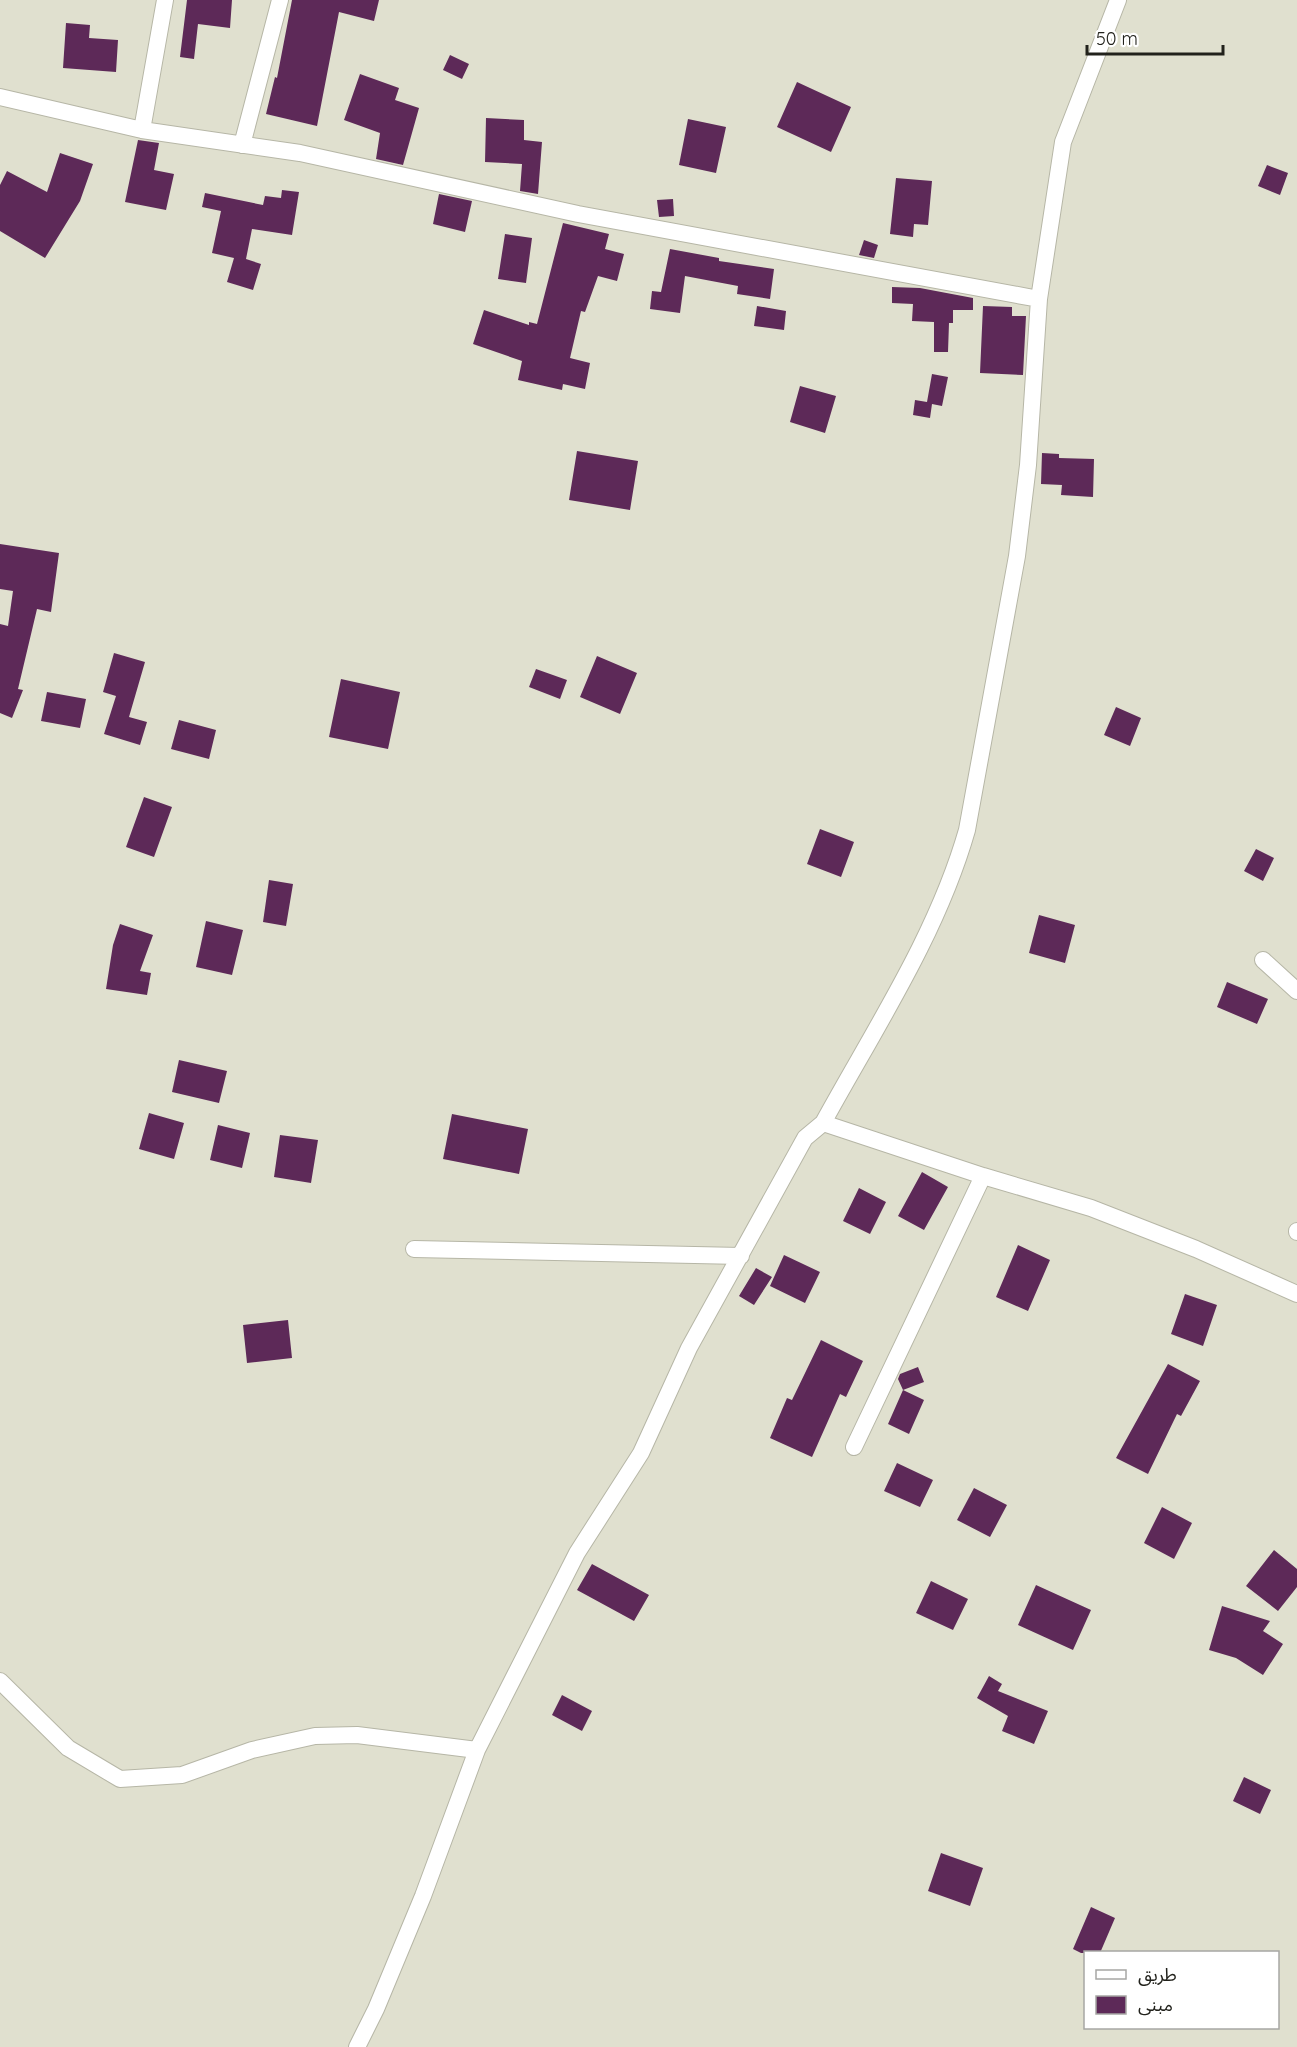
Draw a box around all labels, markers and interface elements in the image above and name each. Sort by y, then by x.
scale bar [1087,18,1224,56]
text: 50 m [1096,27,1138,50]
legend [1084,1951,1279,2029]
text: طريق [1138,1963,1177,1986]
text: مبنى [1138,1993,1173,2016]

